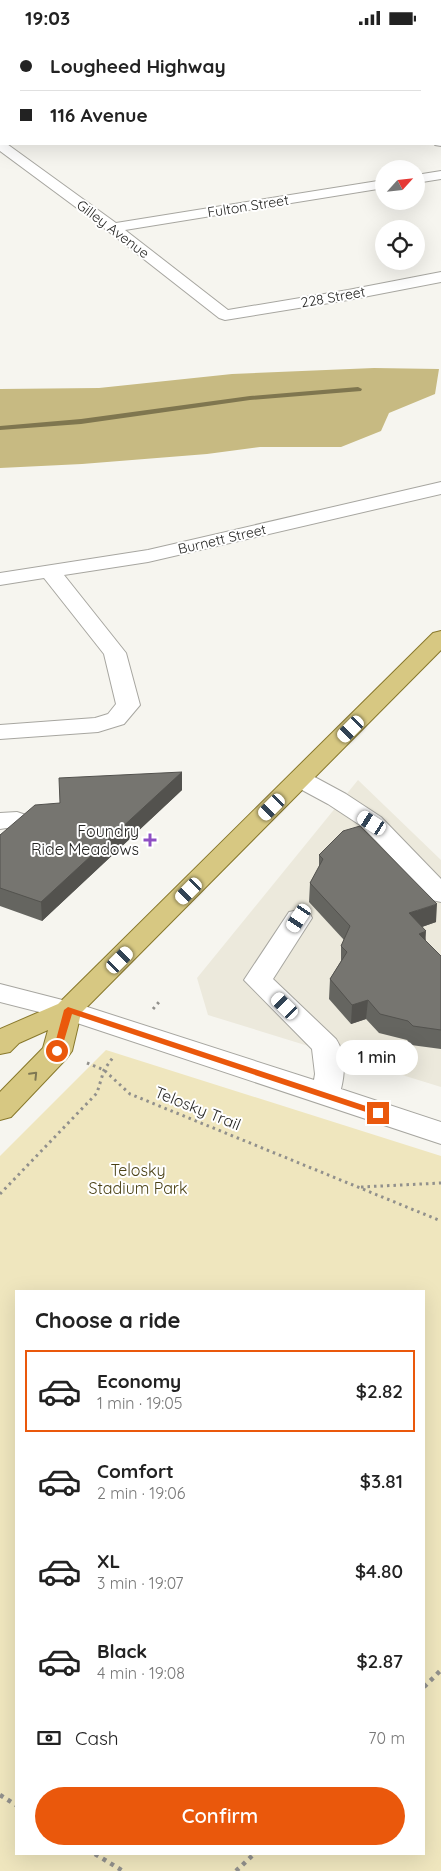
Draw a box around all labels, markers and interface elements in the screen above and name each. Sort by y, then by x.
text: 19:03 [25,6,70,30]
text: Lougheed Highway [50,54,226,78]
text: 116 Avenue [50,103,148,127]
north arrow [375,160,425,210]
map controls [375,160,425,270]
street label: Fulton Street [206,191,290,221]
street label: Gilley Avenue [73,196,153,262]
button: locate [375,220,425,270]
street label: 228 Street [299,282,367,312]
street label: Burnett Street [176,520,268,558]
car [335,713,366,745]
car [256,791,287,823]
car [355,809,388,837]
place label: Foundry Ride Meadows [31,821,139,859]
marker: Foundry Ride Meadows [143,833,157,847]
car [173,875,204,907]
car [284,901,313,935]
car [104,944,135,976]
car [269,990,300,1022]
route start [46,1040,68,1062]
callout: 1 min [337,1041,419,1075]
text: 1 min [358,1047,396,1067]
one-way arrow [28,1071,37,1080]
street label: Telosky Trail [152,1082,244,1134]
route end [367,1102,389,1124]
park label: Telosky Stadium Park [88,1160,188,1198]
text: Choose a ride [35,1306,180,1334]
icon: car [37,1369,82,1414]
text: Economy [97,1369,181,1393]
text: $2.82 [356,1379,403,1403]
text: 1 min · 19:05 [97,1393,183,1413]
icon: car [37,1459,82,1504]
text: Comfort [97,1459,174,1483]
text: $3.81 [360,1469,403,1493]
text: 2 min · 19:06 [97,1483,185,1503]
icon: car [37,1549,82,1594]
text: XL [97,1549,120,1573]
text: $4.80 [355,1559,403,1583]
text: 3 min · 19:07 [97,1573,184,1593]
icon: car [37,1639,82,1684]
text: Black [97,1639,147,1663]
text: $2.87 [357,1649,403,1673]
text: 4 min · 19:08 [97,1663,185,1683]
icon: cash [35,1724,63,1752]
text: Cash [75,1726,119,1750]
text: 70 m [368,1728,405,1748]
button: Confirm [35,1787,405,1845]

